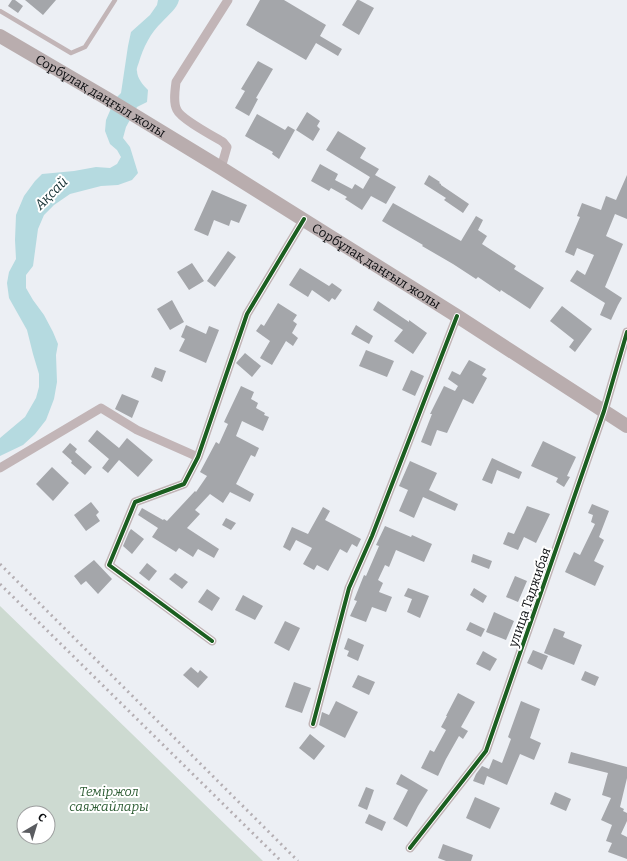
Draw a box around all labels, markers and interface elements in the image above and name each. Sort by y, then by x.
street label: Сорбұлақ даңғыл жолы [33,51,168,141]
water label: Ақсай [31,173,71,214]
street label: Сорбұлақ даңғыл жолы [309,220,443,312]
street label: улица Таджибая [505,545,554,650]
park label: Теміржол саяжайлары [69,784,149,814]
north arrow [16,805,56,845]
text: С [35,810,49,825]

